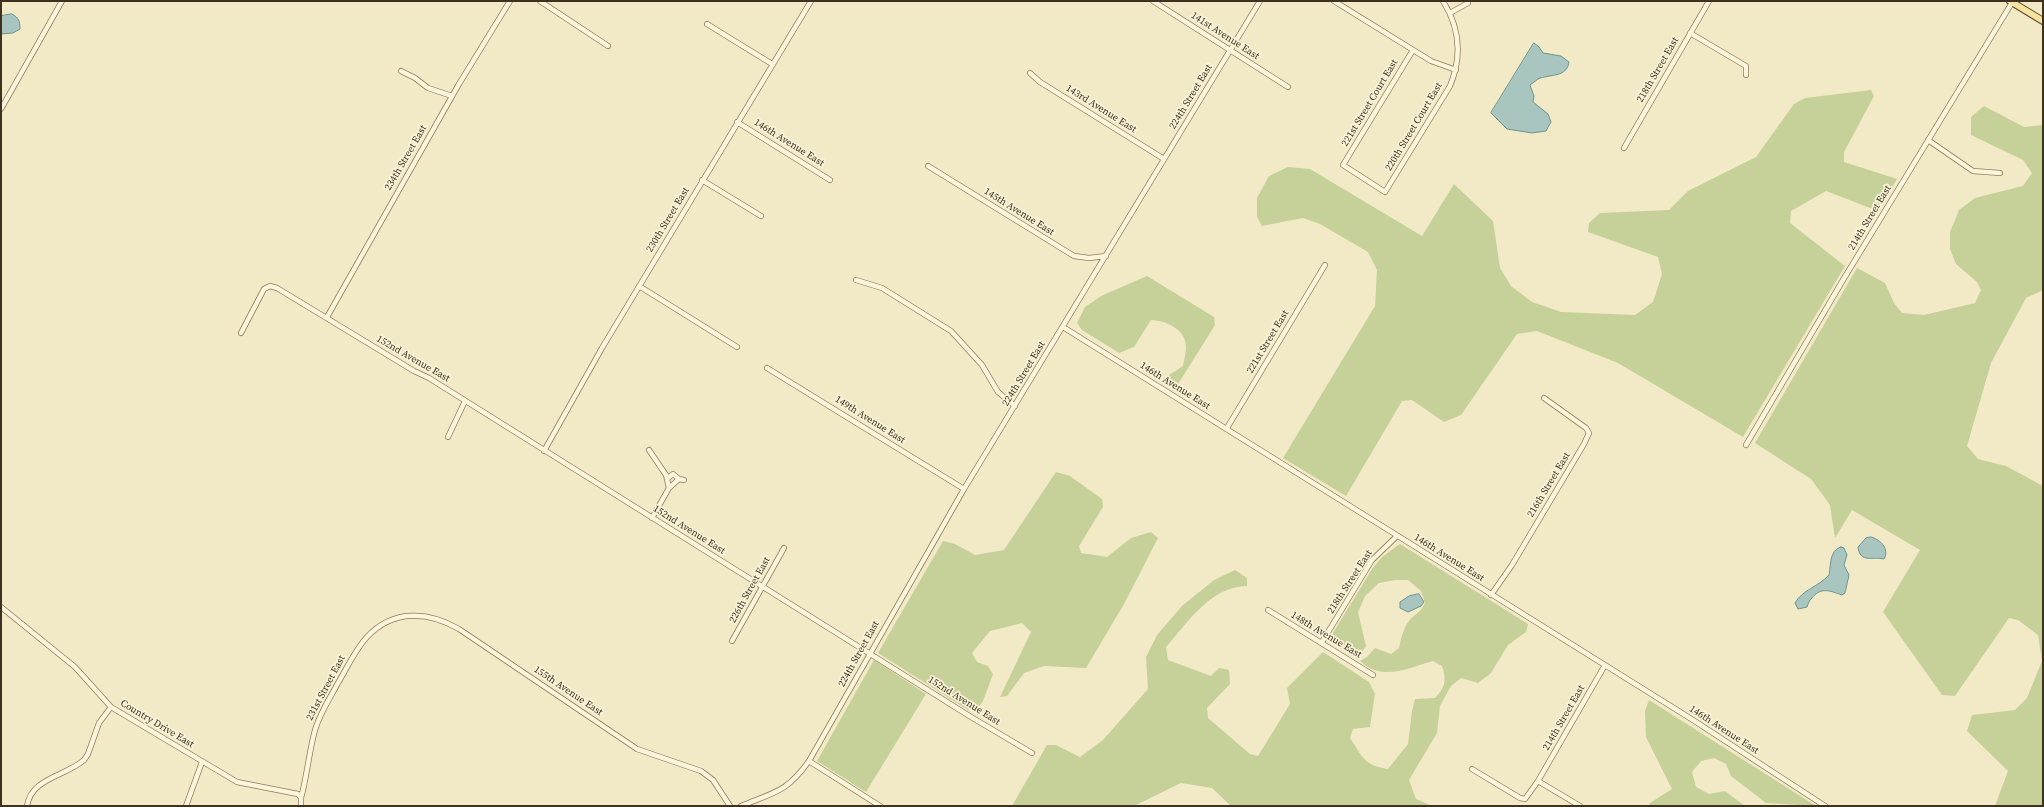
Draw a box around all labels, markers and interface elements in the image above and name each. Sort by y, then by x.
street label: 141st Avenue East [1189,10,1261,62]
street label: 218th Street East [1634,35,1682,105]
street label: 221st Street Court East [1339,57,1401,149]
street label: 224th Street East [1167,62,1215,132]
street label: 220th Street Court East [1383,81,1445,173]
street label: 143rd Avenue East [1063,82,1139,136]
street label: 146th Avenue East [752,117,826,169]
street label: 234th Street East [382,123,430,193]
street label: 214th Street East [1846,183,1894,253]
street label: 230th Street East [644,185,692,255]
street label: 145th Avenue East [982,186,1056,238]
street label: 221st Street East [1244,308,1292,376]
street label: 152nd Avenue East [374,333,452,385]
street label: 224th Street East [1000,339,1048,409]
street label: 146th Avenue East [1138,360,1212,412]
street label: 149th Avenue East [833,394,907,446]
street label: 216th Street East [1525,450,1573,520]
street label: 152nd Avenue East [651,503,727,557]
street label: 146th Avenue East [1412,532,1486,584]
street label: 218th Street East [1325,548,1375,616]
street label: 226th Street East [727,555,773,625]
street label: 148th Avenue East [1288,609,1364,661]
street label: 224th Street East [836,619,882,689]
street label: 231st Street East [304,653,348,723]
street label: 155th Avenue East [531,664,605,718]
street label: 152nd Avenue East [926,674,1002,728]
street label: 214th Street East [1540,683,1588,753]
street label: Country Drive East [118,697,196,751]
street label: 146th Avenue East [1687,703,1761,757]

